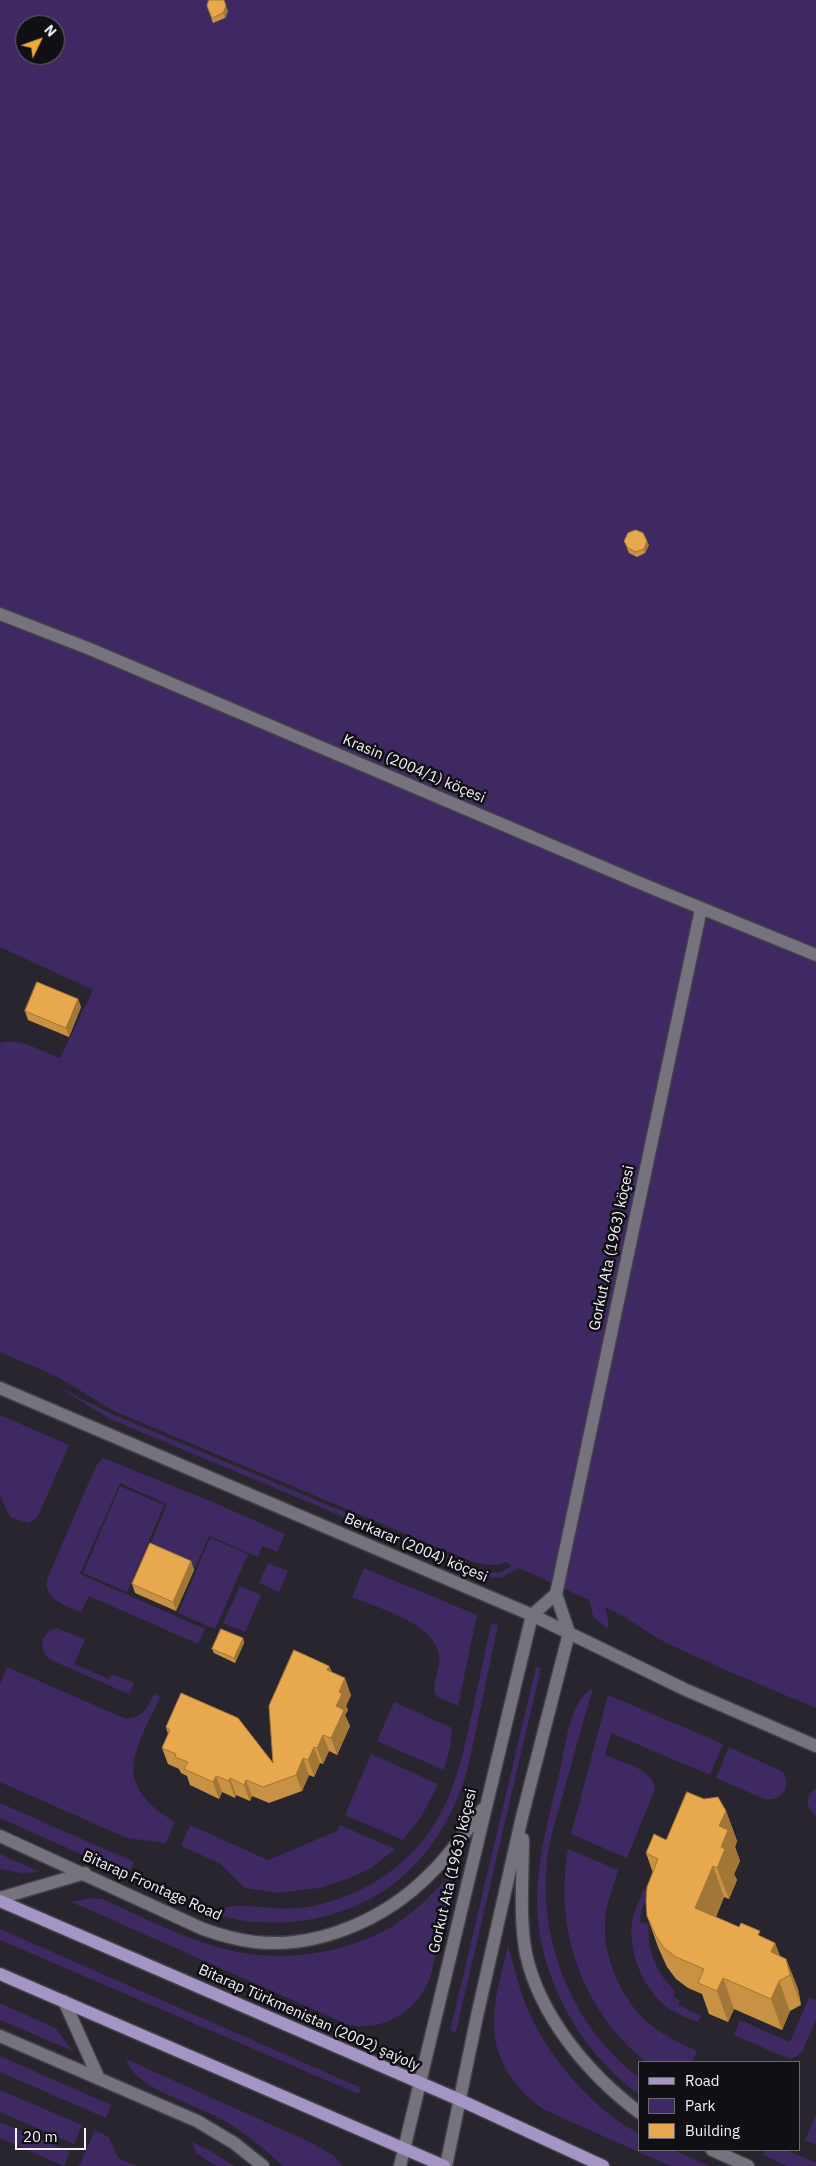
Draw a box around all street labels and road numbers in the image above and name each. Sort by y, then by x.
street label: Krasin (2004/1) köçesi [340,731,488,807]
street label: Gorkut Ata (1963) köçesi [586,1164,638,1332]
street label: Berkarar (2004) köçesi [341,1510,491,1586]
street label: Gorkut Ata (1963) köçesi [425,1787,481,1955]
street label: Bitarap Frontage Road [80,1847,224,1925]
street label: Bitarap Türkmenistan (2002) şaýoly [196,1961,422,2075]

